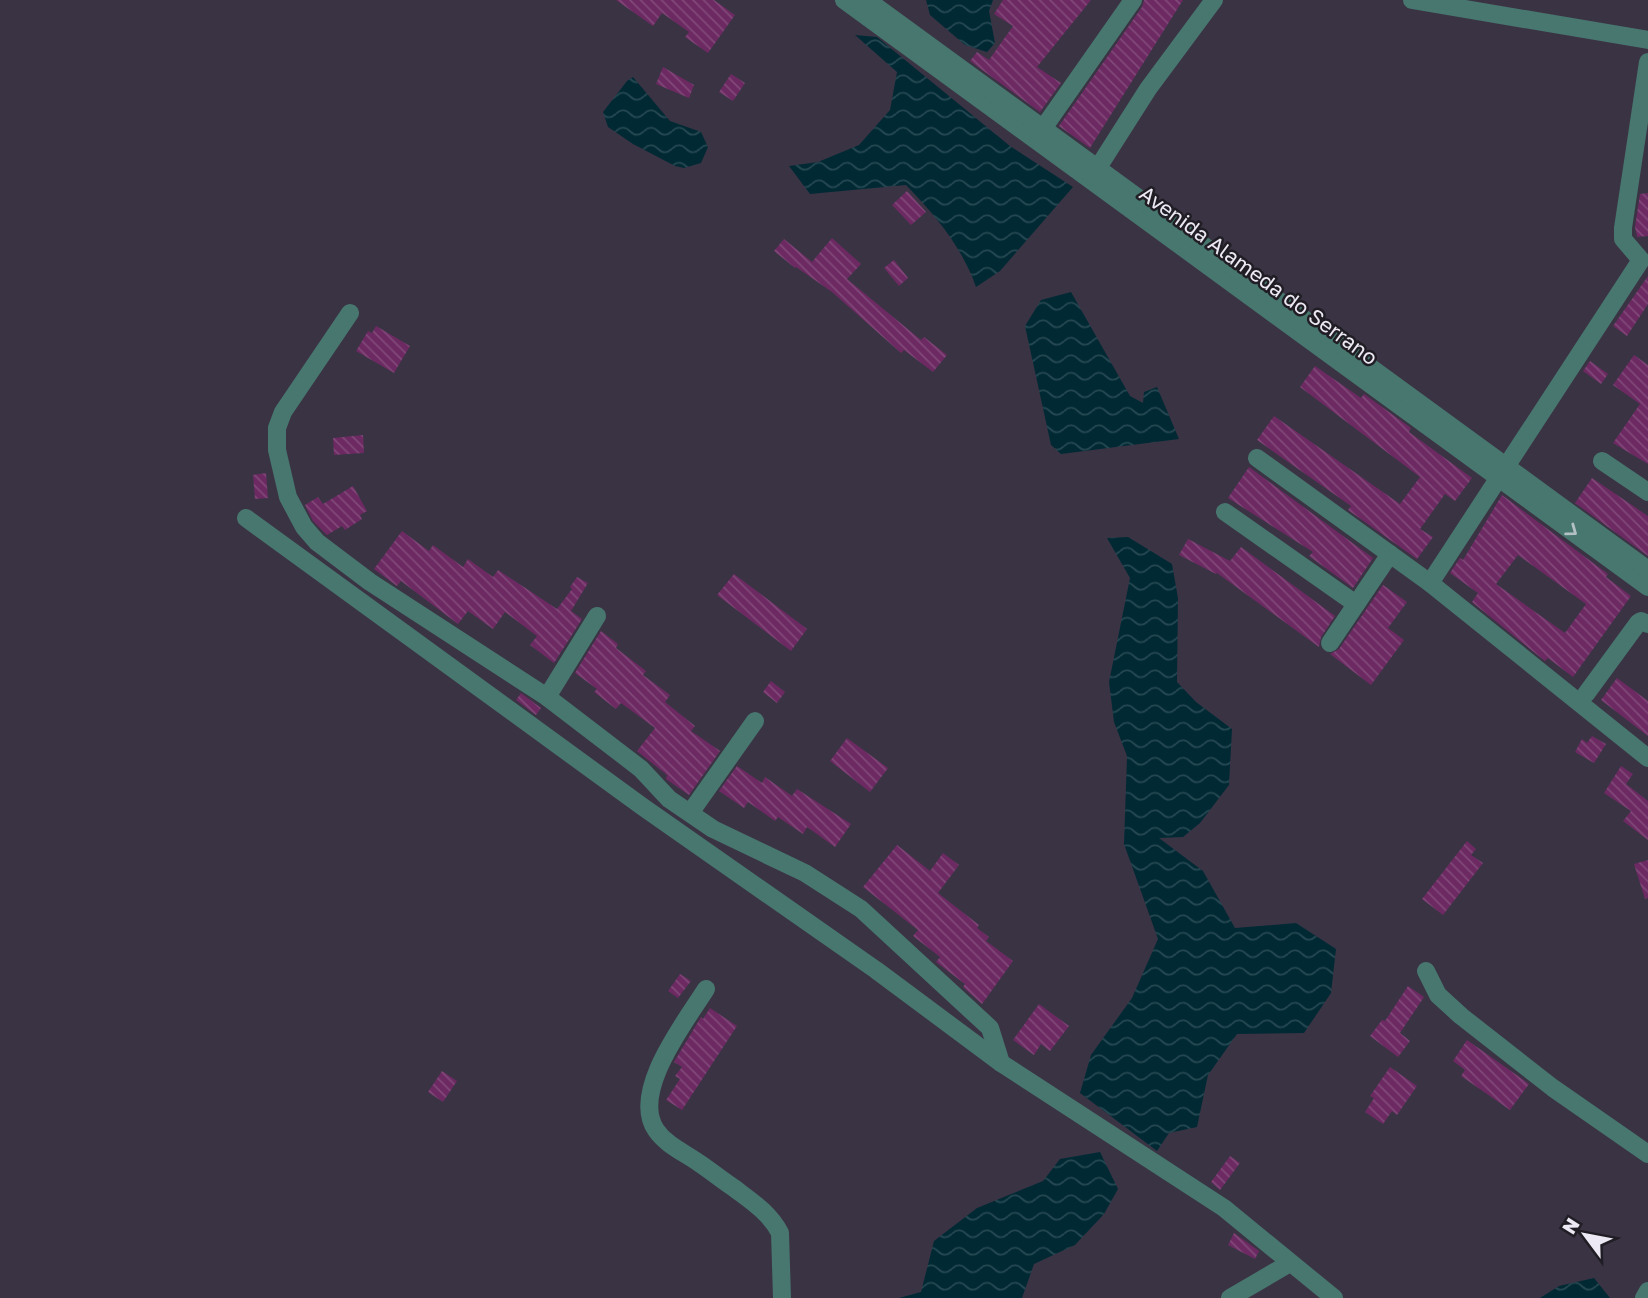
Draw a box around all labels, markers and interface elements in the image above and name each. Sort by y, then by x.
street label: Avenida Alameda do Serrano [1135,180,1383,370]
one-way arrow [1564,523,1577,536]
north arrow [1550,1200,1620,1270]
text: N [1557,1214,1584,1238]

